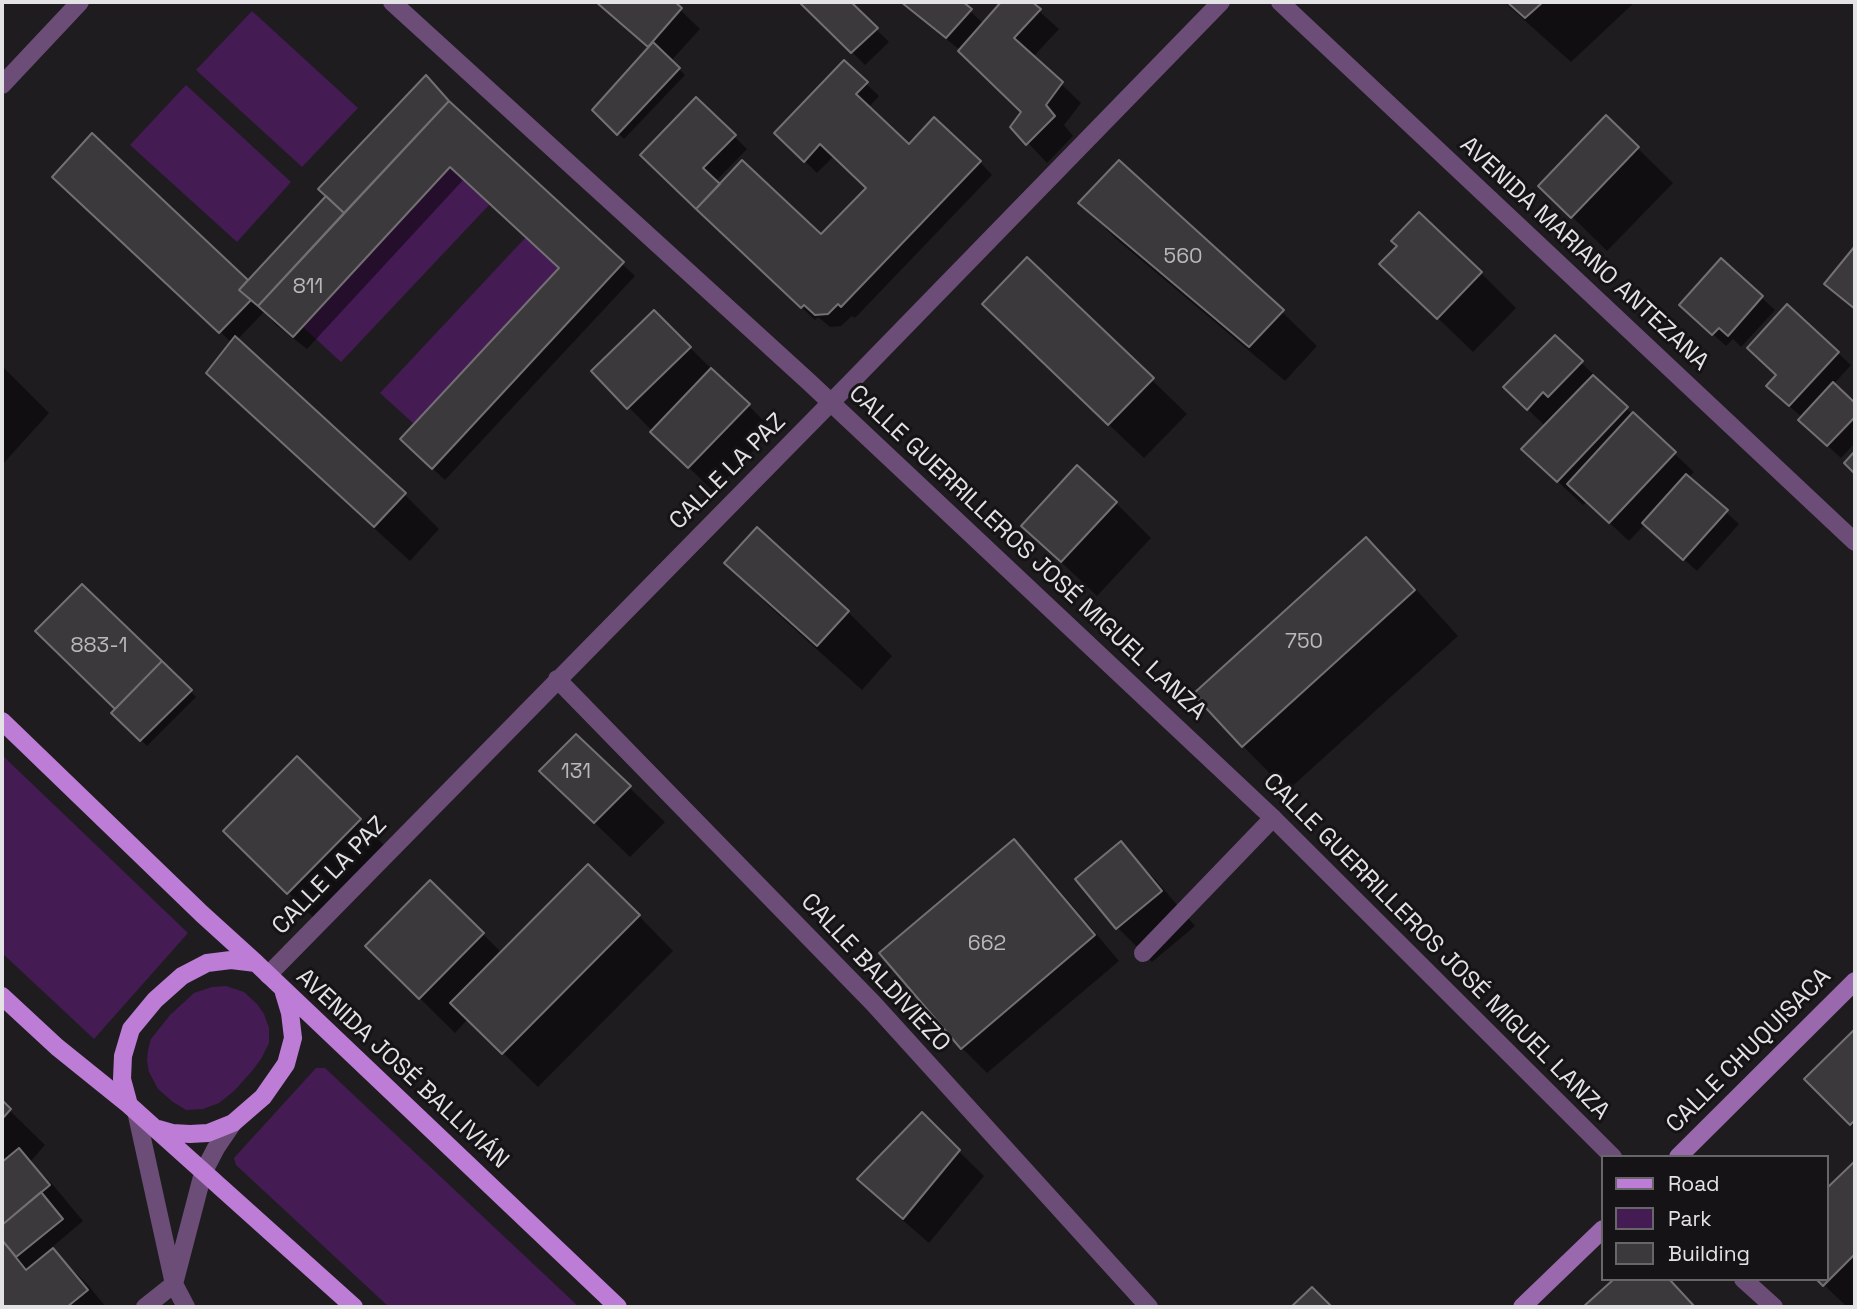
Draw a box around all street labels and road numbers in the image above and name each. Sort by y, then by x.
street label: AVENIDA MARIANO ANTEZANA [1454,131,1714,377]
street label: CALLE GUERRILLEROS JOSÉ MIGUEL LANZA [842,379,1212,727]
street label: CALLE LA PAZ [664,408,792,536]
street label: CALLE GUERRILLEROS JOSÉ MIGUEL LANZA [1257,768,1615,1126]
street label: CALLE LA PAZ [267,811,393,941]
street label: CALLE BALDIVIEZO [794,888,956,1058]
street label: AVENIDA JOSÉ BALLIVIÁN [290,963,514,1175]
street label: CALLE CHUQUISACA [1661,963,1837,1139]

